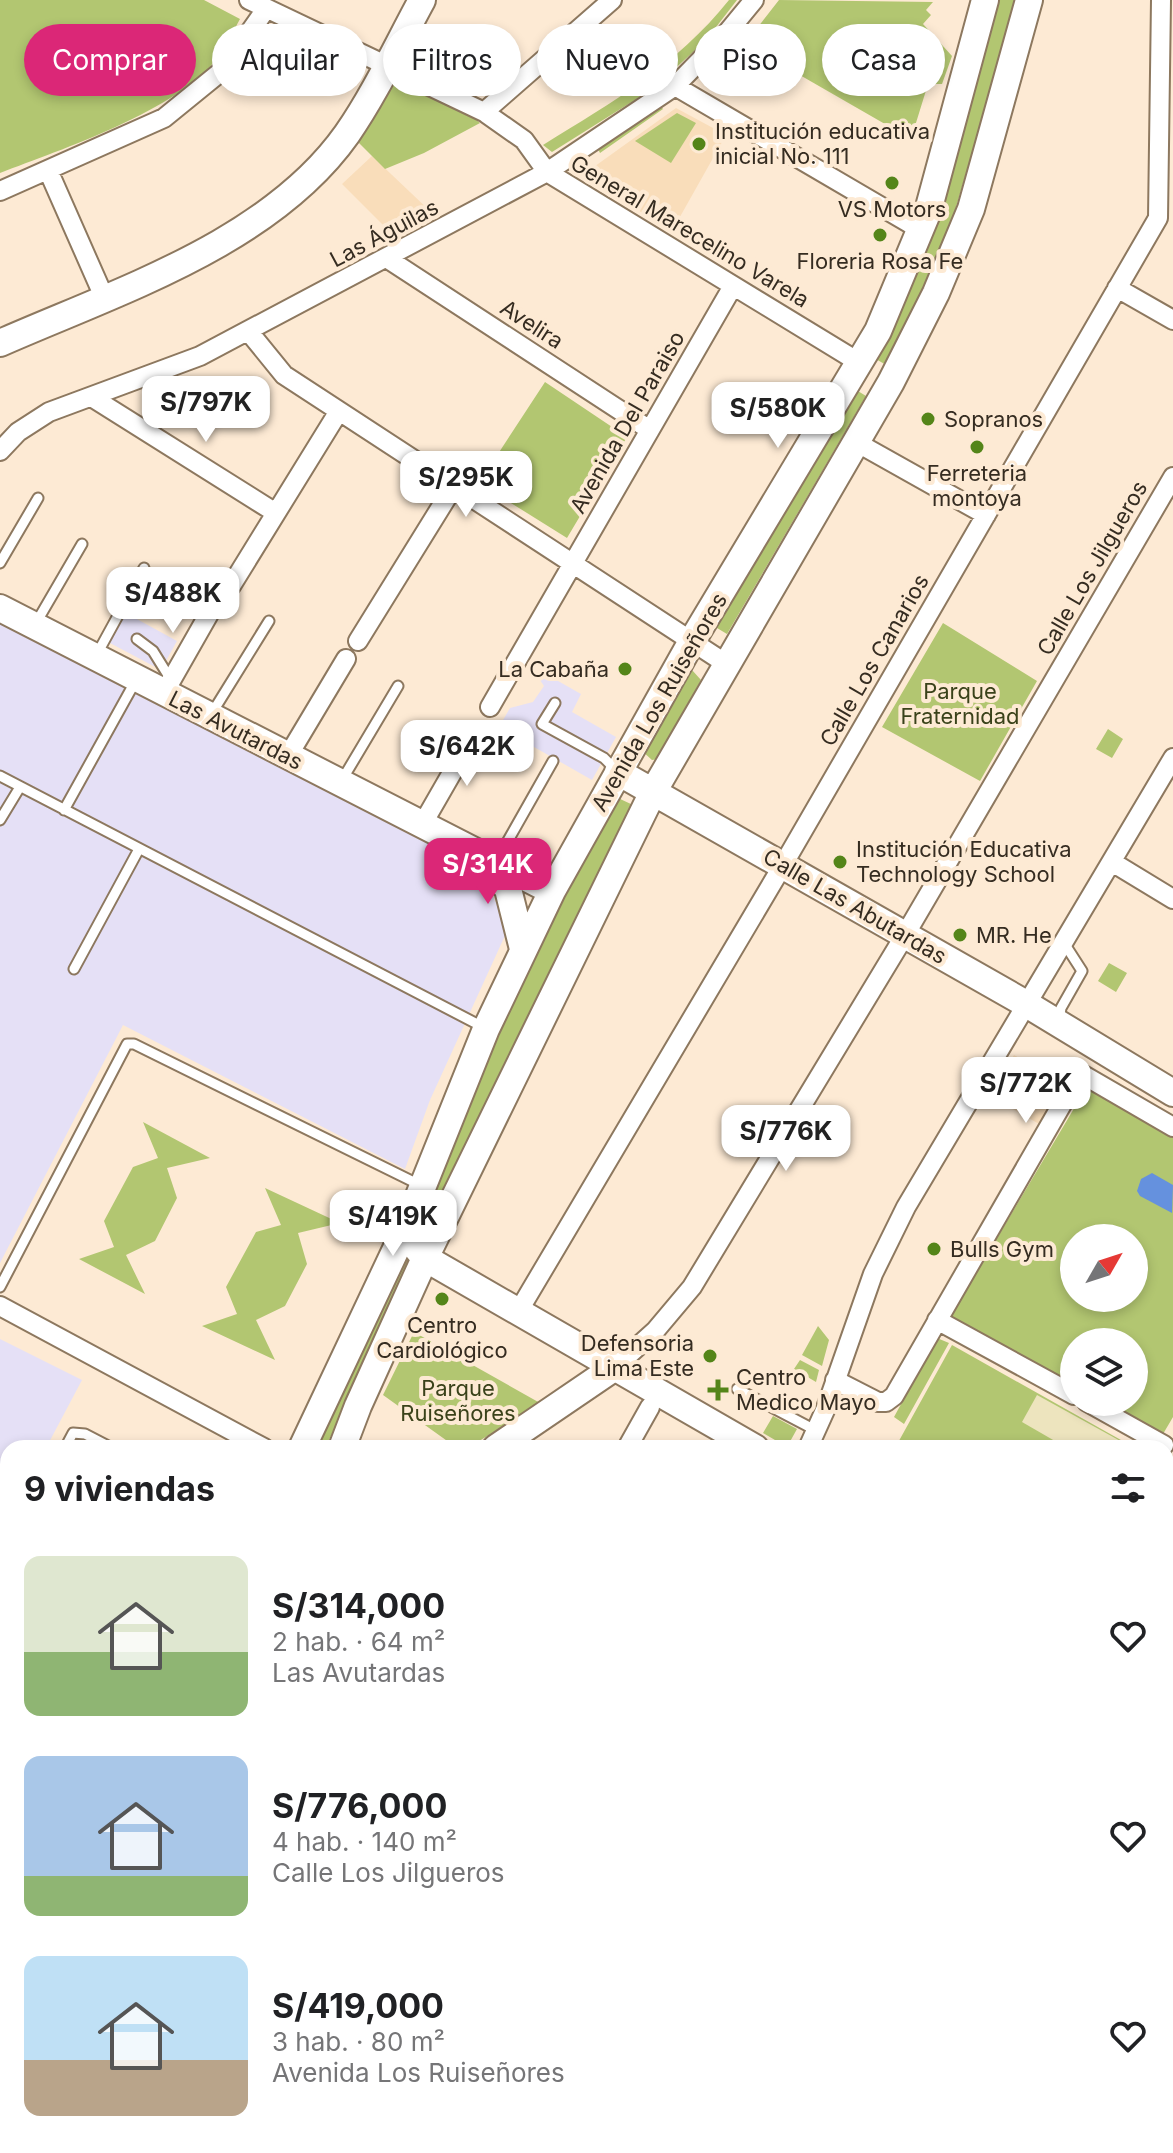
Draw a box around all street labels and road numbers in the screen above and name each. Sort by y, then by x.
street label: General Marecelino Varela [566,149,814,313]
street label: Las Águilas [325,194,443,272]
street label: Avelira [496,294,568,354]
street label: Avenida Del Paraiso [564,326,690,518]
street label: Calle Los Jilgueros [1032,476,1152,660]
street label: Calle Los Canarios [814,569,934,751]
street label: Avenida Los Ruiseñores [586,588,732,816]
street label: Las Avutardas [165,685,307,775]
street label: Calle Las Abutardas [759,843,951,969]

